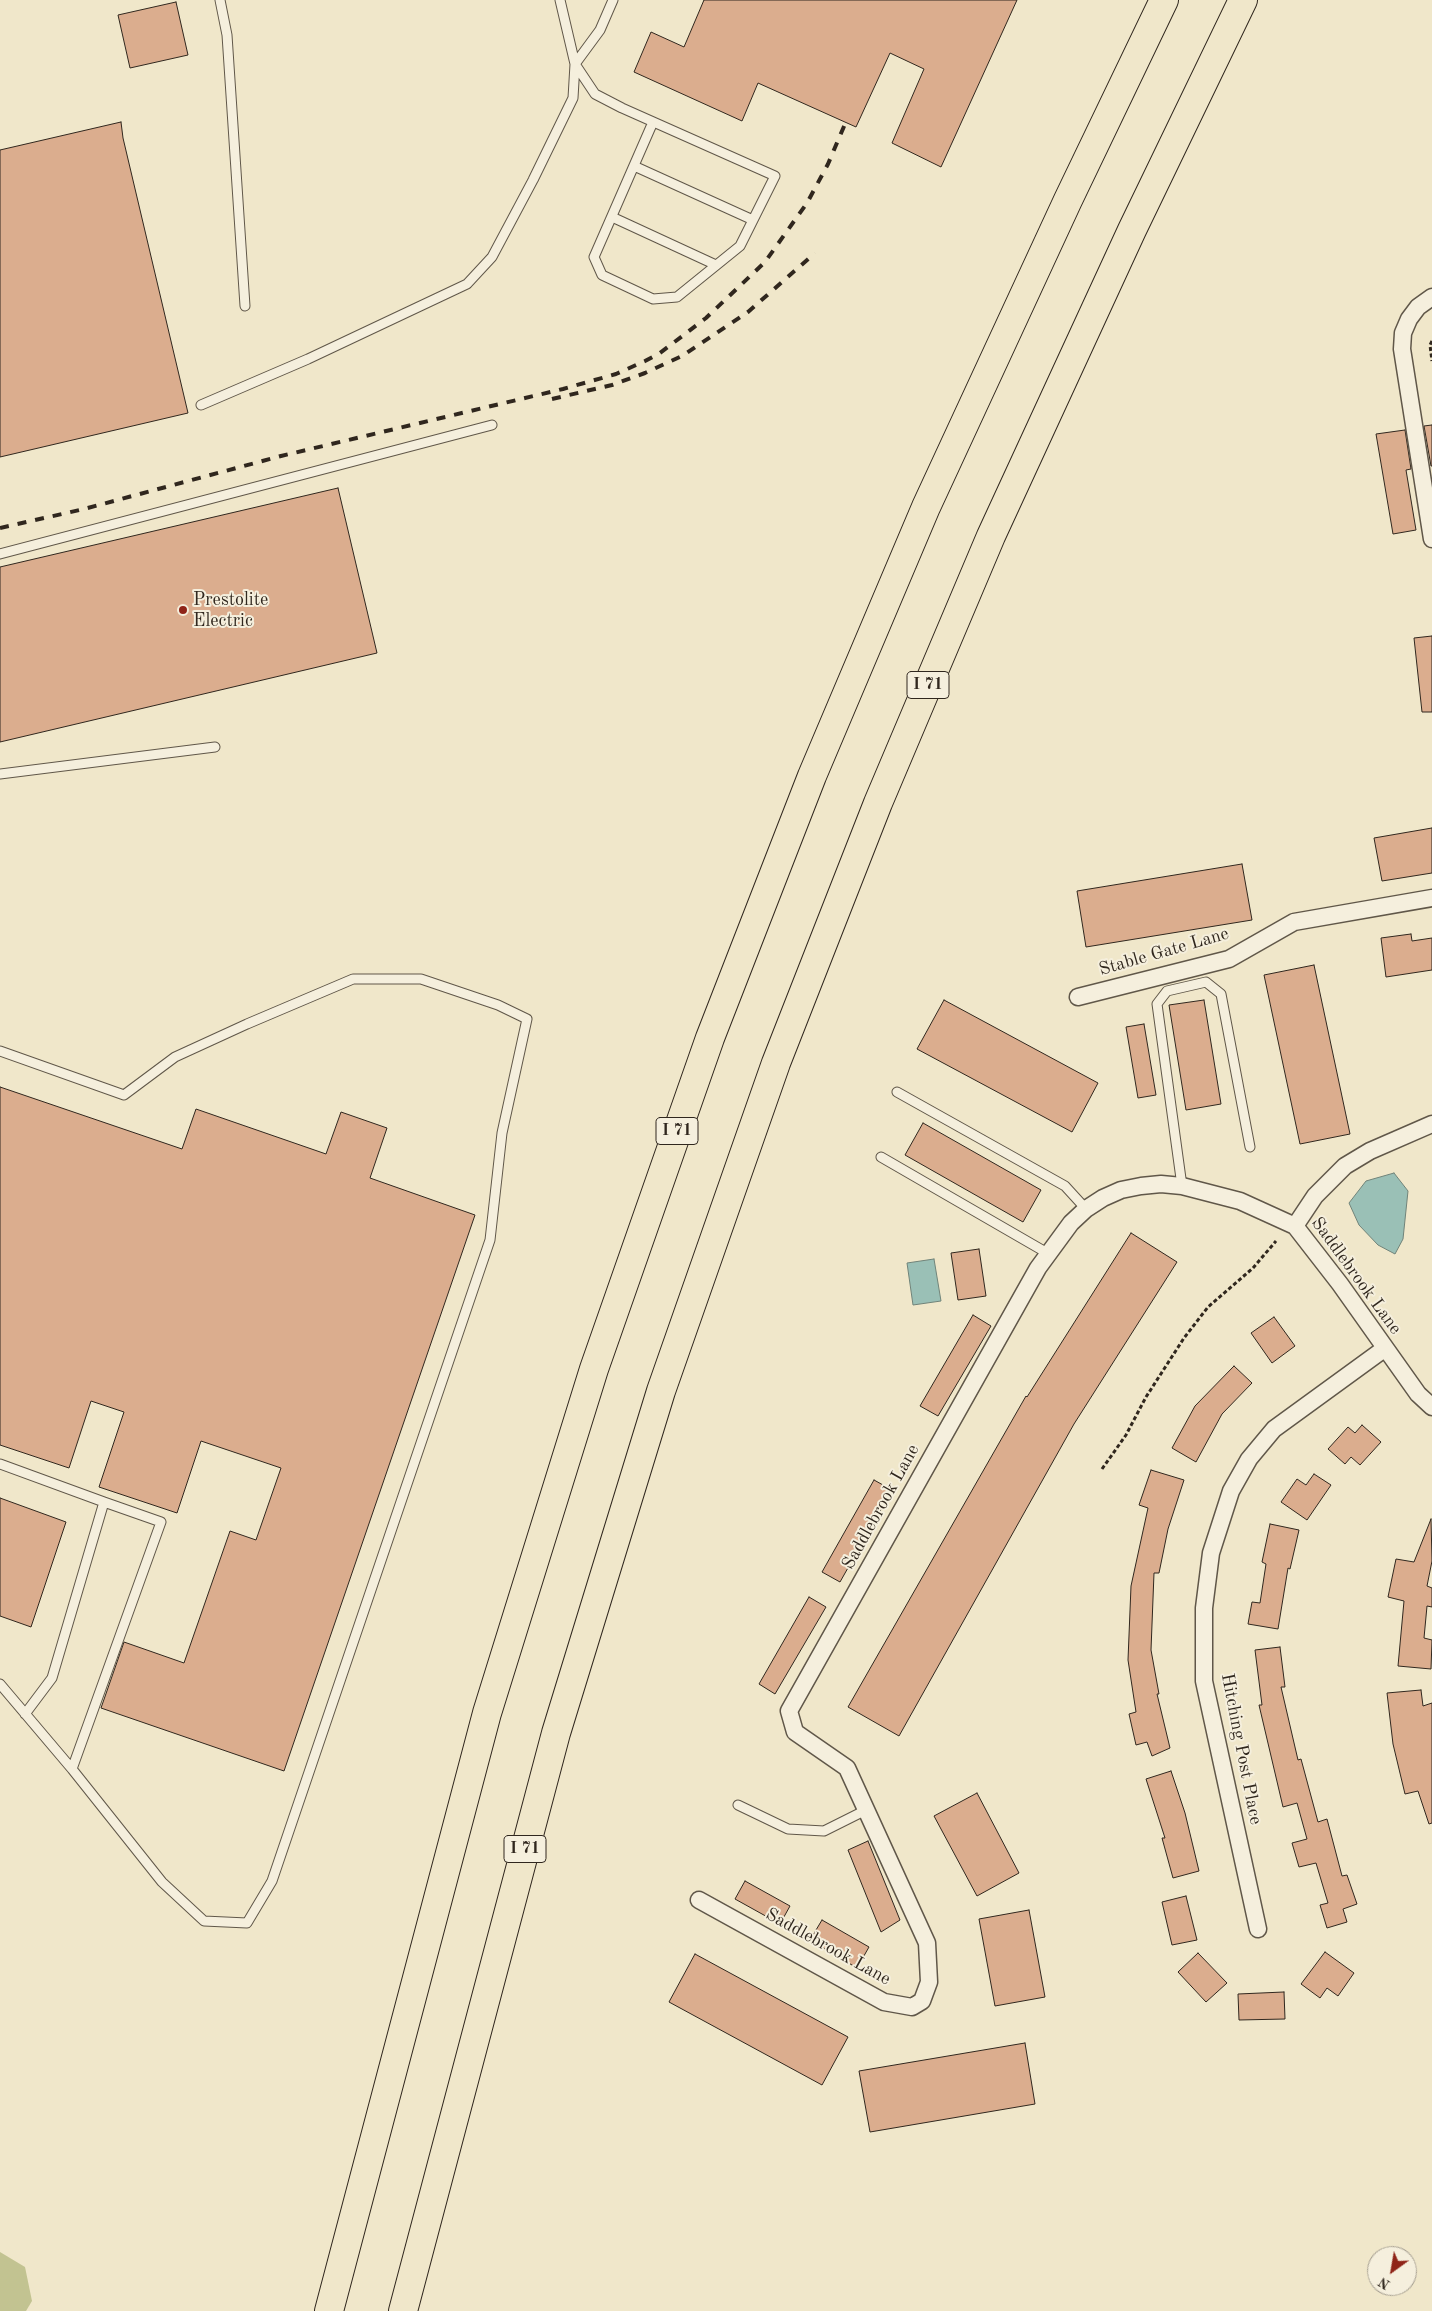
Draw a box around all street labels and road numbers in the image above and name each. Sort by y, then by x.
road number: I 71 [907,672,949,698]
street label: Stable Gate Lane [1097,923,1231,981]
road number: I 71 [656,1118,698,1144]
street label: Saddlebrook Lane [1306,1213,1406,1339]
street label: Saddlebrook Lane [838,1441,924,1573]
street label: Hitching Post Place [1216,1671,1266,1827]
road number: I 71 [504,1836,546,1862]
street label: Saddlebrook Lane [762,1904,894,1990]

